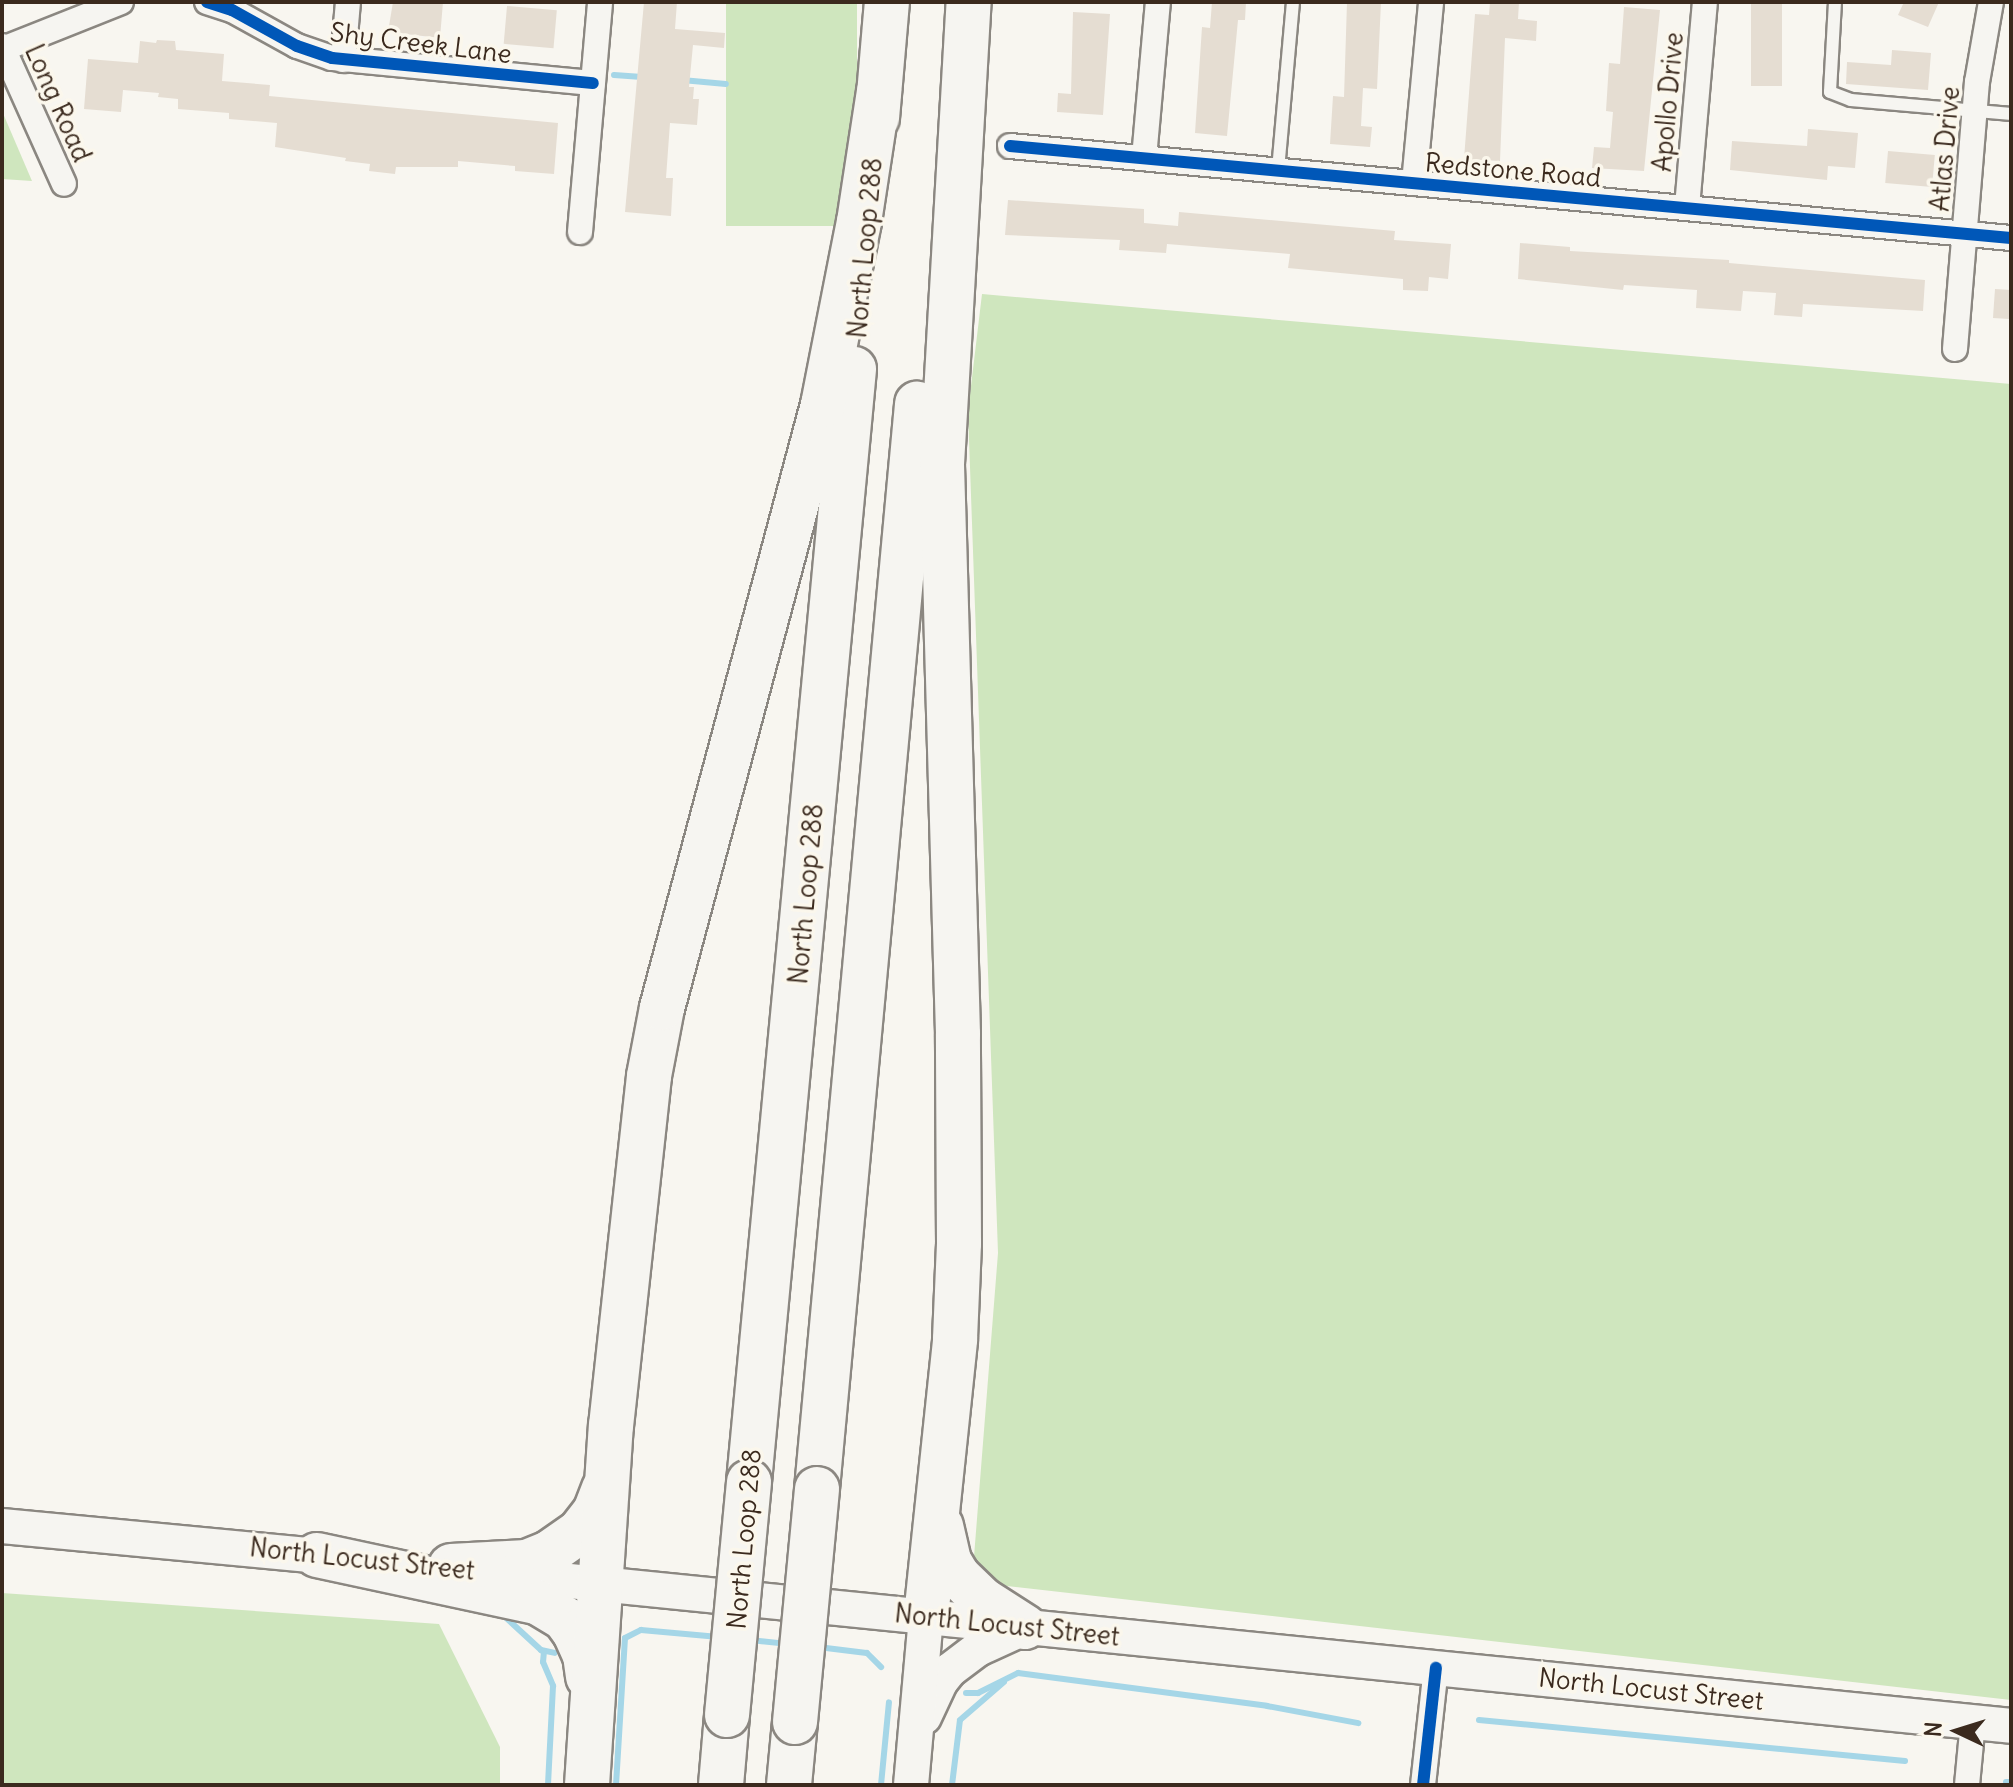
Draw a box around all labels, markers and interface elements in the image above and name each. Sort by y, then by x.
street label: Shy Creek Lane [329,16,513,70]
street label: Apollo Drive [1646,31,1690,173]
street label: Long Road [18,39,98,167]
street label: Atlas Drive [1924,85,1966,213]
street label: Redstone Road [1424,147,1602,193]
street label: North Loop 288 [842,156,888,340]
street label: North Loop 288 [783,802,829,986]
street label: North Loop 288 [721,1447,767,1631]
street label: North Locust Street [248,1532,476,1586]
street label: North Locust Street [893,1598,1121,1652]
street label: North Locust Street [1537,1662,1765,1716]
north arrow [1917,1691,1997,1771]
text: N [1919,1721,1948,1738]

